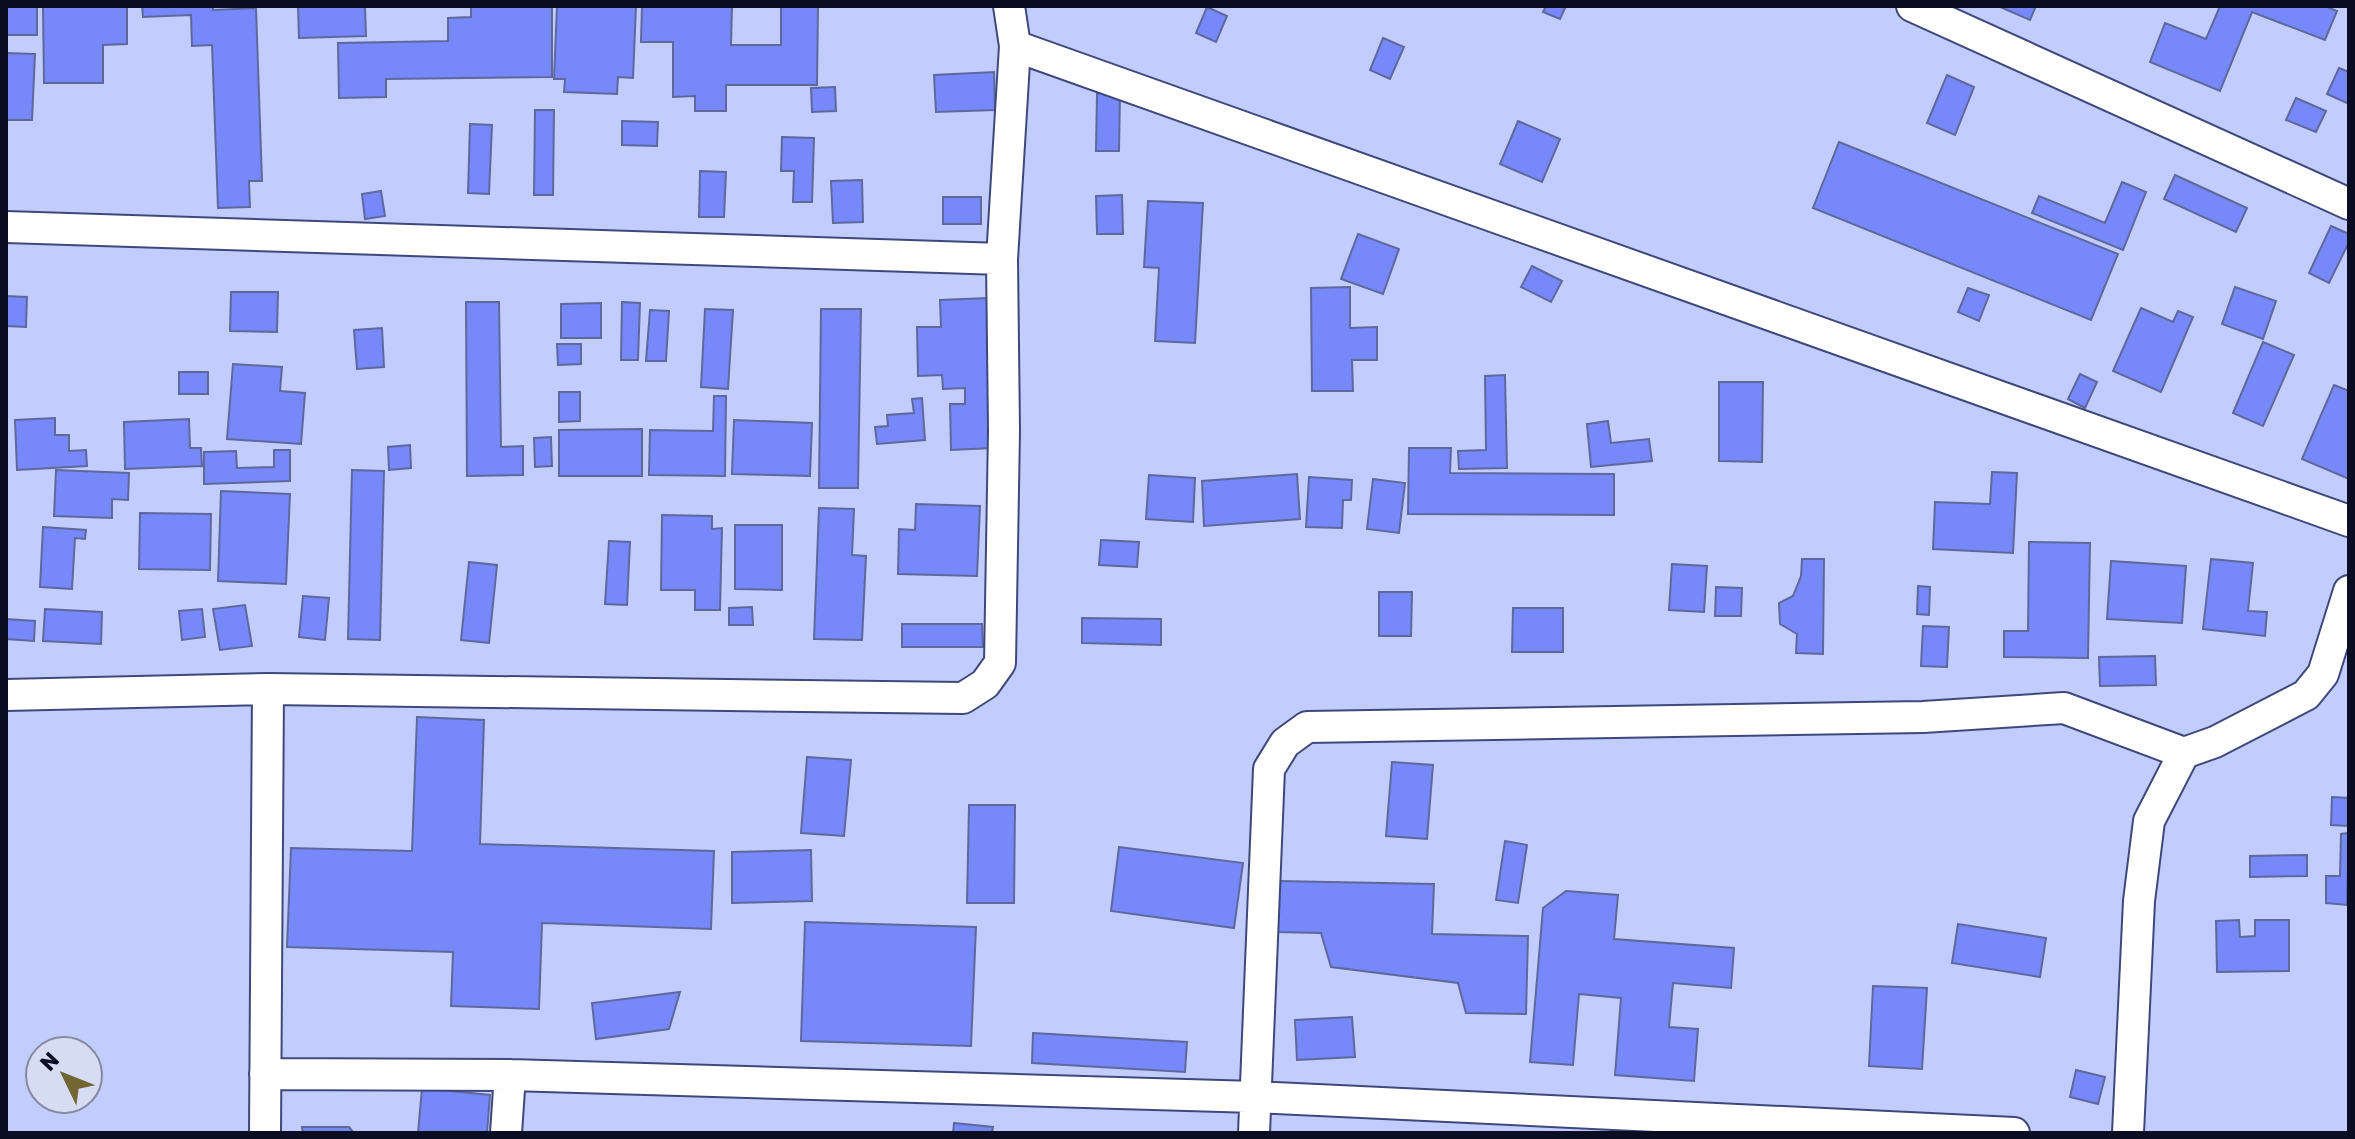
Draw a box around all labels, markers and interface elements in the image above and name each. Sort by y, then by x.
north arrow [24,1035,104,1115]
text: N [34,1047,65,1077]

